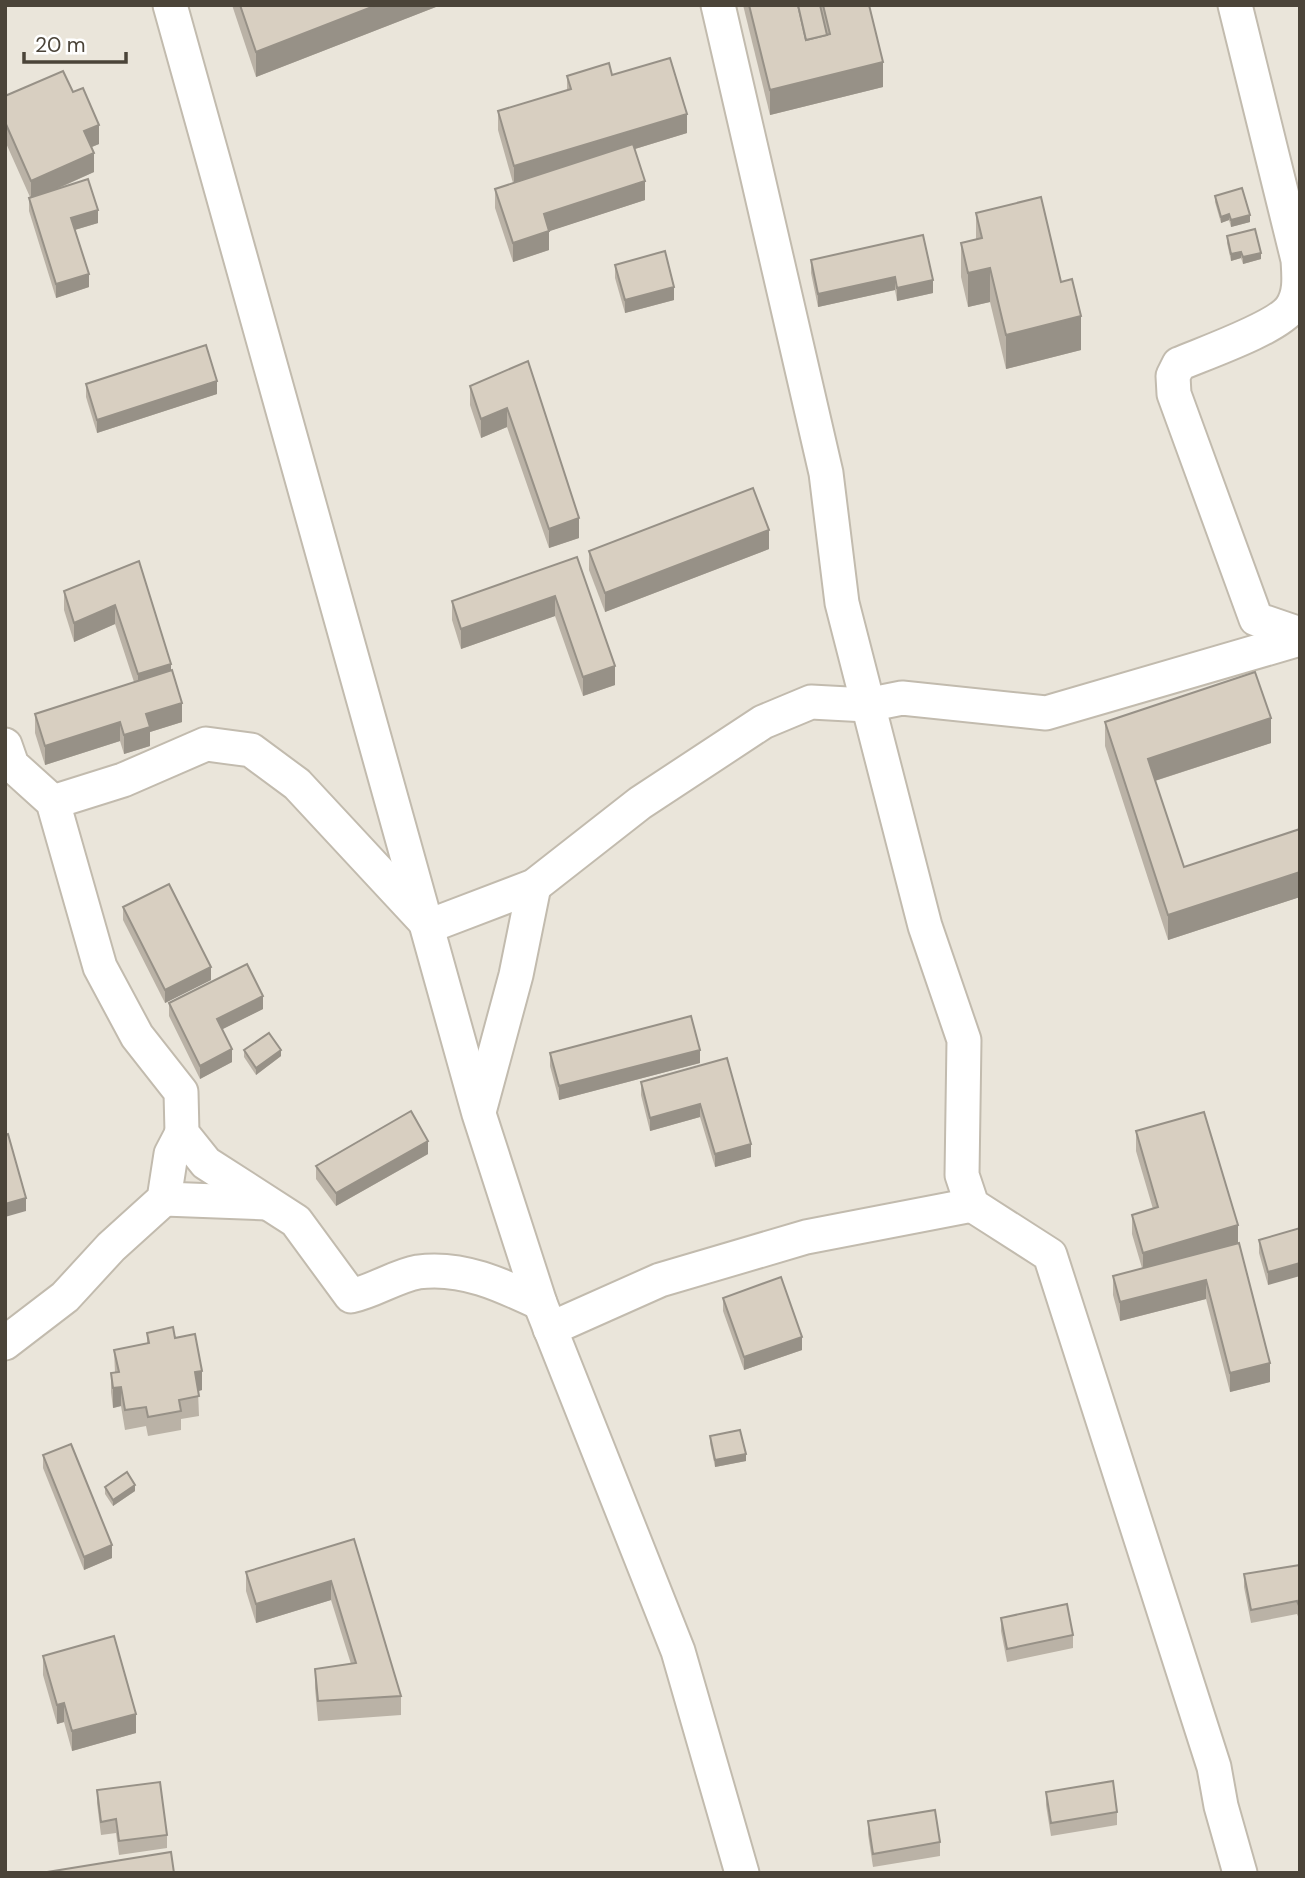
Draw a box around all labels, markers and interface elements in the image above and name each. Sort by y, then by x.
scale bar [24,21,126,65]
text: 20 m [35,31,86,59]

